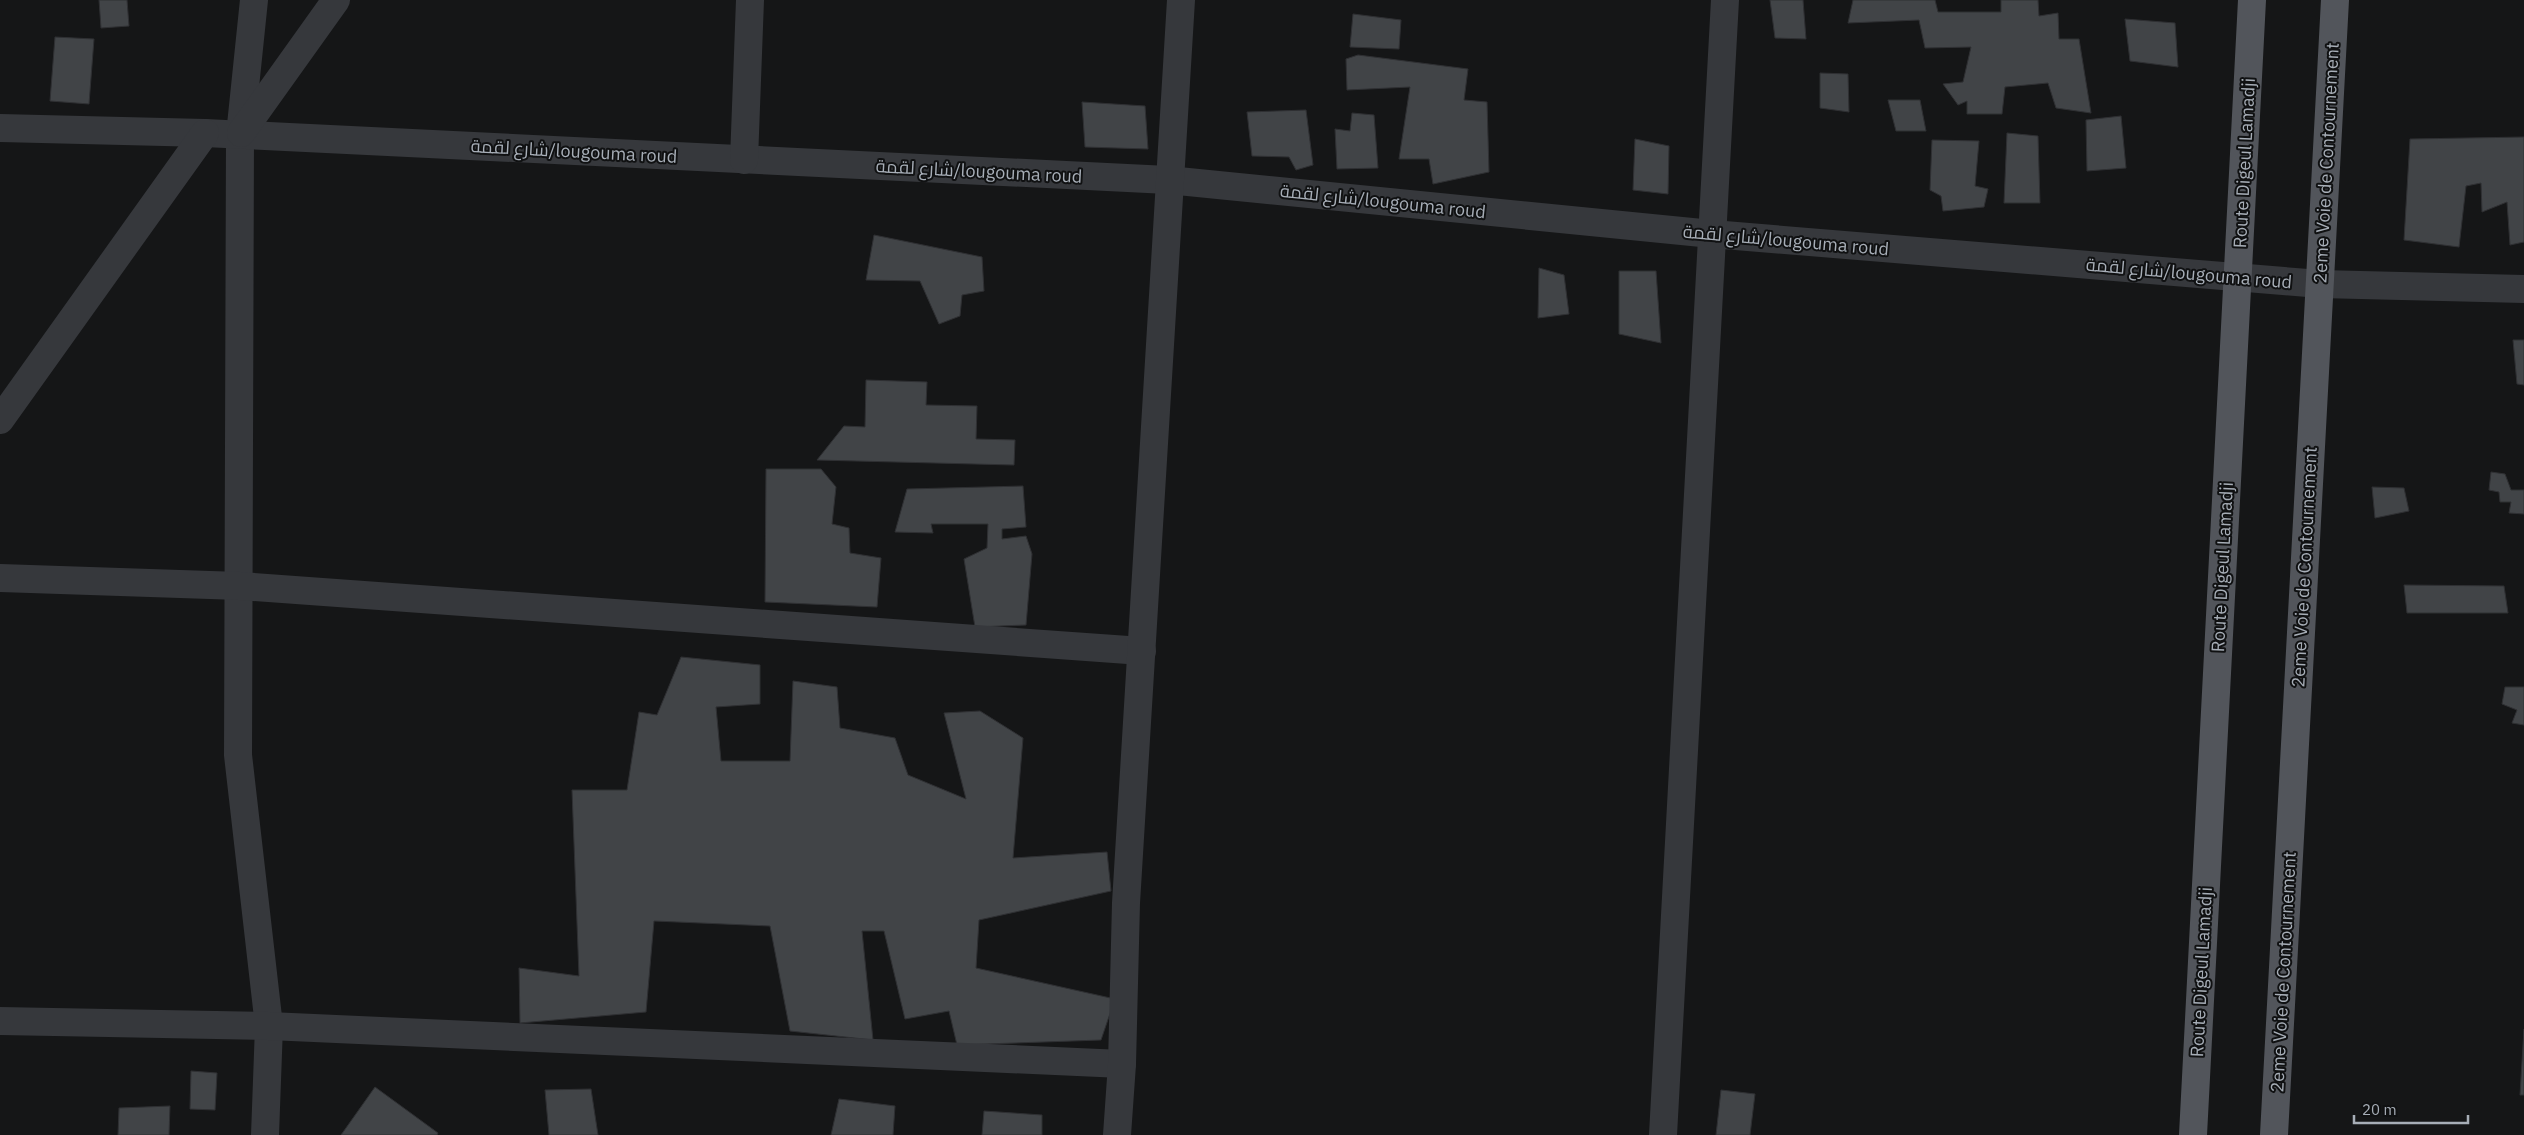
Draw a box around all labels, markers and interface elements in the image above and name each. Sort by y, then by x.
street label: 2eme Voie de Contournement [2308,42,2344,284]
street label: Route Digeul Lamadji [2228,77,2260,249]
street label: شارع لقمة/lougouma roud [470,134,678,169]
street label: شارع لقمة/lougouma roud [875,154,1083,189]
street label: شارع لقمة/lougouma roud [1279,179,1487,224]
street label: شارع لقمة/lougouma roud [1682,220,1890,261]
street label: شارع لقمة/lougouma roud [2085,253,2293,294]
street label: 2eme Voie de Contournement [2286,446,2322,688]
street label: Route Digeul Lamadji [2206,481,2238,653]
street label: 2eme Voie de Contournement [2265,851,2301,1093]
street label: Route Digeul Lamadji [2185,886,2217,1058]
scale bar [2354,1092,2468,1124]
text: 20 m [2362,1100,2397,1119]

